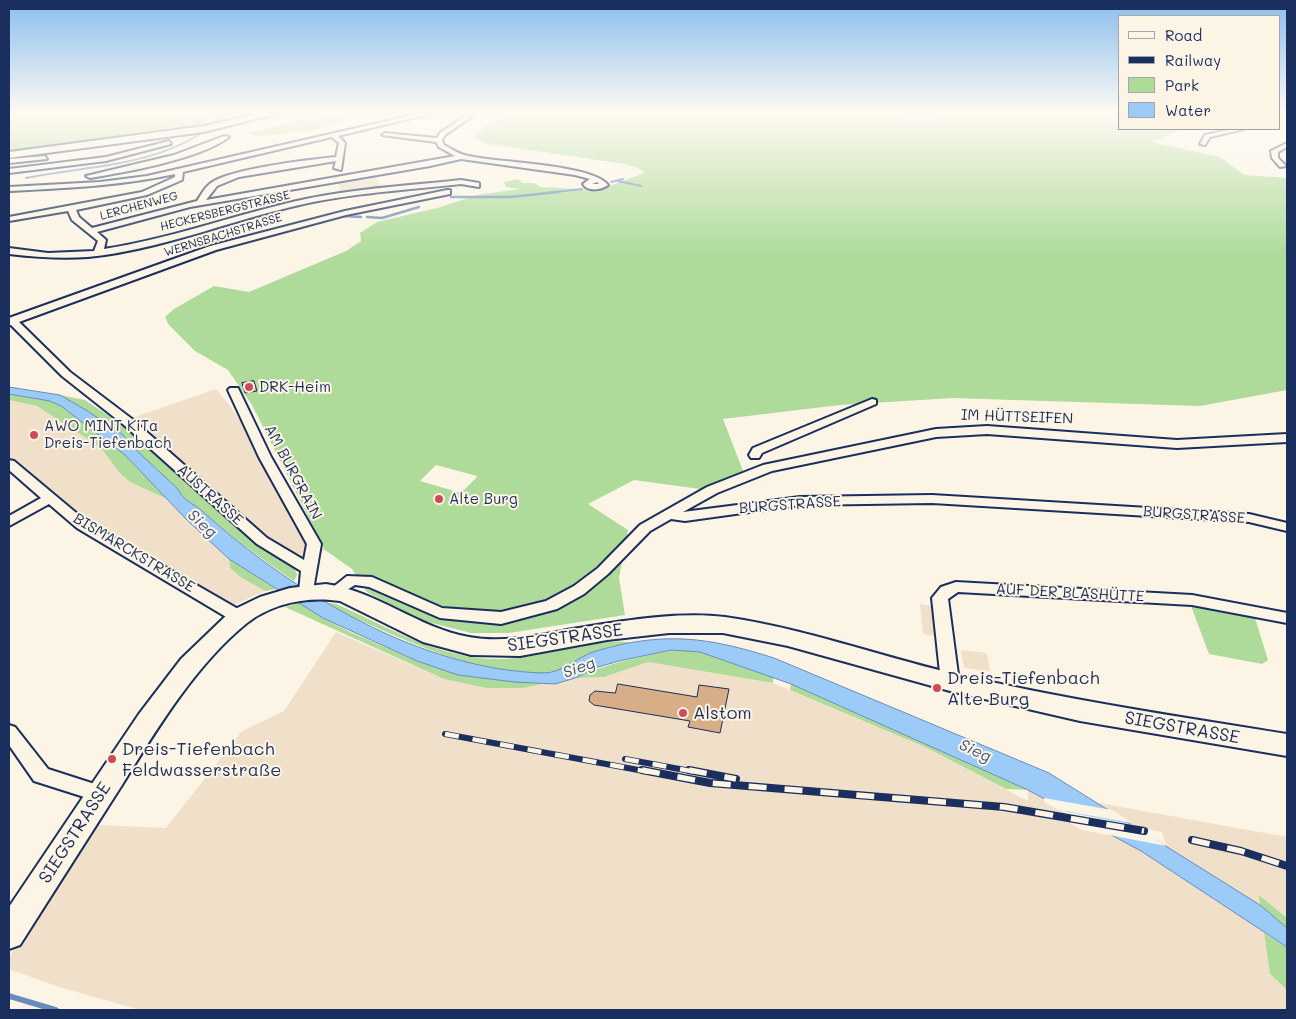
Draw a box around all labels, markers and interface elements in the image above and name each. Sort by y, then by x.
legend [1118,15,1281,130]
text: Road [1165,25,1202,45]
text: Railway [1165,50,1221,70]
text: Park [1165,75,1199,95]
text: Water [1165,100,1211,120]
street label: HECKERSBERGSTRASSE [159,188,291,234]
street label: LERCHENWEG [98,189,180,223]
street label: WERNSBACHSTRASSE [162,210,284,260]
place label: DRK-Heim [259,378,331,396]
marker: DRK-Heim [243,381,255,393]
street label: IM HÜTTSEIFEN [961,406,1073,428]
place label: AWO MINT KiTa Dreis-Tiefenbach [44,417,171,452]
street label: AM BURGRAIN [260,421,326,523]
marker: AWO MINT KiTa Dreis-Tiefenbach [28,429,40,441]
street label: AUSTRASSE [173,461,247,529]
place label: Alte Burg [449,490,518,508]
street label: BURGSTRASSE [738,492,842,518]
marker: Alte Burg [433,493,445,505]
street label: BURGSTRASSE [1142,502,1246,528]
water label: Sieg [183,506,221,542]
street label: BISMARCKSTRASSE [70,510,198,596]
street label: AUF DER BLASHÜTTE [995,580,1145,606]
street label: SIEGSTRASSE [506,619,624,657]
water label: Sieg [560,653,598,683]
place label: Dreis-Tiefenbach Alte Burg [947,667,1100,710]
marker: Dreis-Tiefenbach Alte Burg [931,682,943,694]
place label: Alstom [693,702,752,724]
marker: Alstom [677,707,689,719]
street label: SIEGSTRASSE [1123,707,1241,749]
water label: Sieg [956,735,994,767]
place label: Dreis-Tiefenbach Feldwasserstraße [122,738,281,781]
marker: Dreis-Tiefenbach Feldwasserstraße [106,753,118,765]
street label: SIEGSTRASSE [34,778,116,888]

